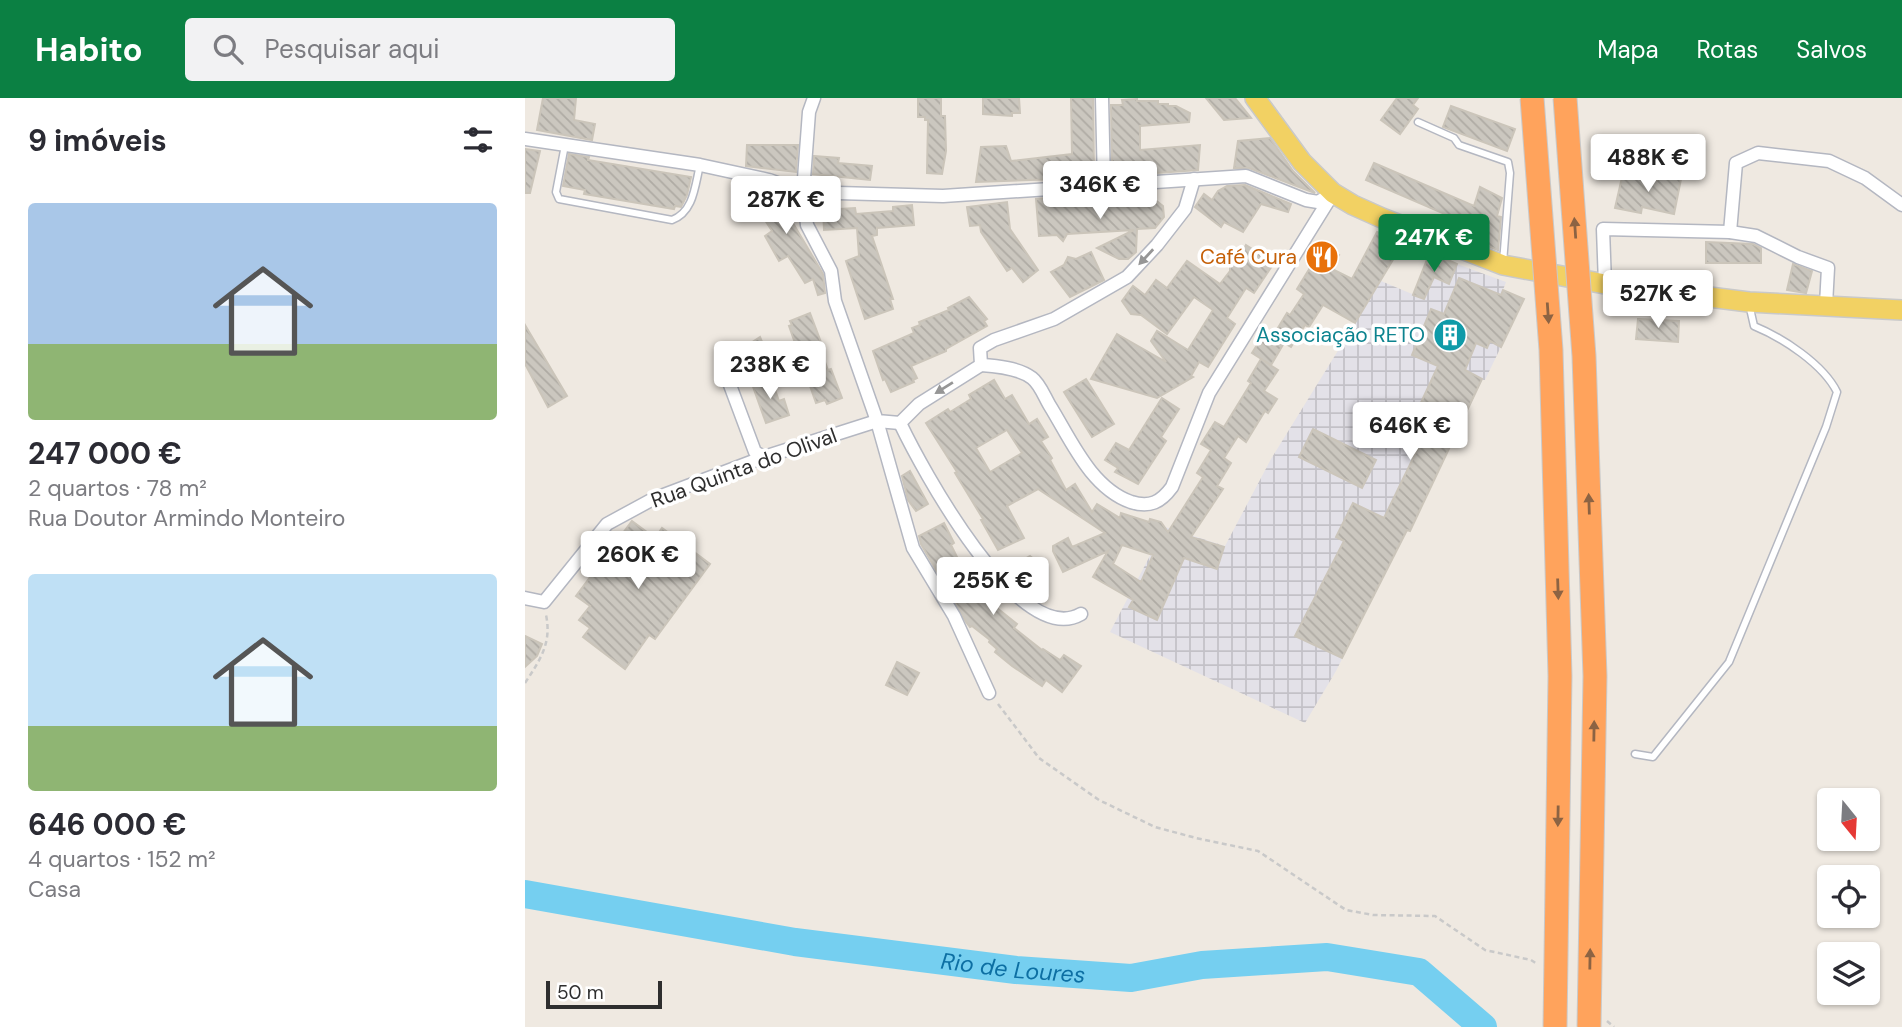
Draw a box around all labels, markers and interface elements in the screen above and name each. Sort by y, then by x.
search box [185,18,675,81]
text: Habito [35,28,143,71]
icon: search [209,30,247,68]
text: Pesquisar aqui [265,32,439,66]
text: Mapa [1597,34,1659,65]
text: Rotas [1697,34,1758,65]
text: Salvos [1796,34,1867,65]
text: 9 imóveis [28,121,167,160]
icon: filters [459,121,497,159]
pin: 488K € [1591,134,1705,194]
text: 488K € [1607,142,1689,172]
pin: 346K € [1043,162,1157,221]
text: 346K € [1059,169,1141,199]
pin: 287K € [729,176,843,236]
text: 287K € [747,184,825,214]
pin: 247K € [1377,214,1491,274]
one-way arrow [1569,217,1580,239]
text: 247K € [1394,222,1474,252]
restaurant icon: Café Cura [1303,238,1341,276]
place label: Café Cura [1200,243,1297,271]
icon: home [200,248,326,374]
one-way arrow [1139,248,1155,265]
pin: 527K € [1601,271,1715,330]
text: 527K € [1619,278,1697,308]
one-way arrow [1543,302,1554,324]
building icon: Associação RETO [1431,316,1469,354]
place label: Associação RETO [1256,321,1425,349]
pin: 238K € [713,342,827,401]
text: 238K € [730,349,810,379]
one-way arrow [935,381,954,394]
pin: 646K € [1353,402,1467,462]
text: 646K € [1369,410,1451,440]
street label: Rua Quinta do Olival [647,421,841,515]
text: 247 000 € [28,434,182,473]
text: 2 quartos · 78 m² [28,473,207,503]
one-way arrow [1584,493,1595,515]
text: Rua Doutor Armindo Monteiro [28,503,345,533]
pin: 260K € [581,532,695,591]
text: 260K € [597,539,679,569]
pin: 255K € [936,558,1050,617]
text: 255K € [953,565,1033,595]
one-way arrow [1552,578,1563,600]
icon: home [200,619,326,745]
one-way arrow [1588,720,1600,742]
north arrow [1817,788,1879,850]
map controls [1817,788,1880,1005]
text: 646 000 € [28,805,187,844]
one-way arrow [1552,806,1564,828]
text: 4 quartos · 152 m² [28,844,216,874]
button: locate [1817,865,1880,928]
text: Casa [28,874,81,904]
button: layers [1817,942,1880,1005]
water label: Rio de Loures [939,946,1086,990]
one-way arrow [1584,948,1596,970]
scale bar [546,978,661,1010]
text: 50 m [557,980,604,1005]

